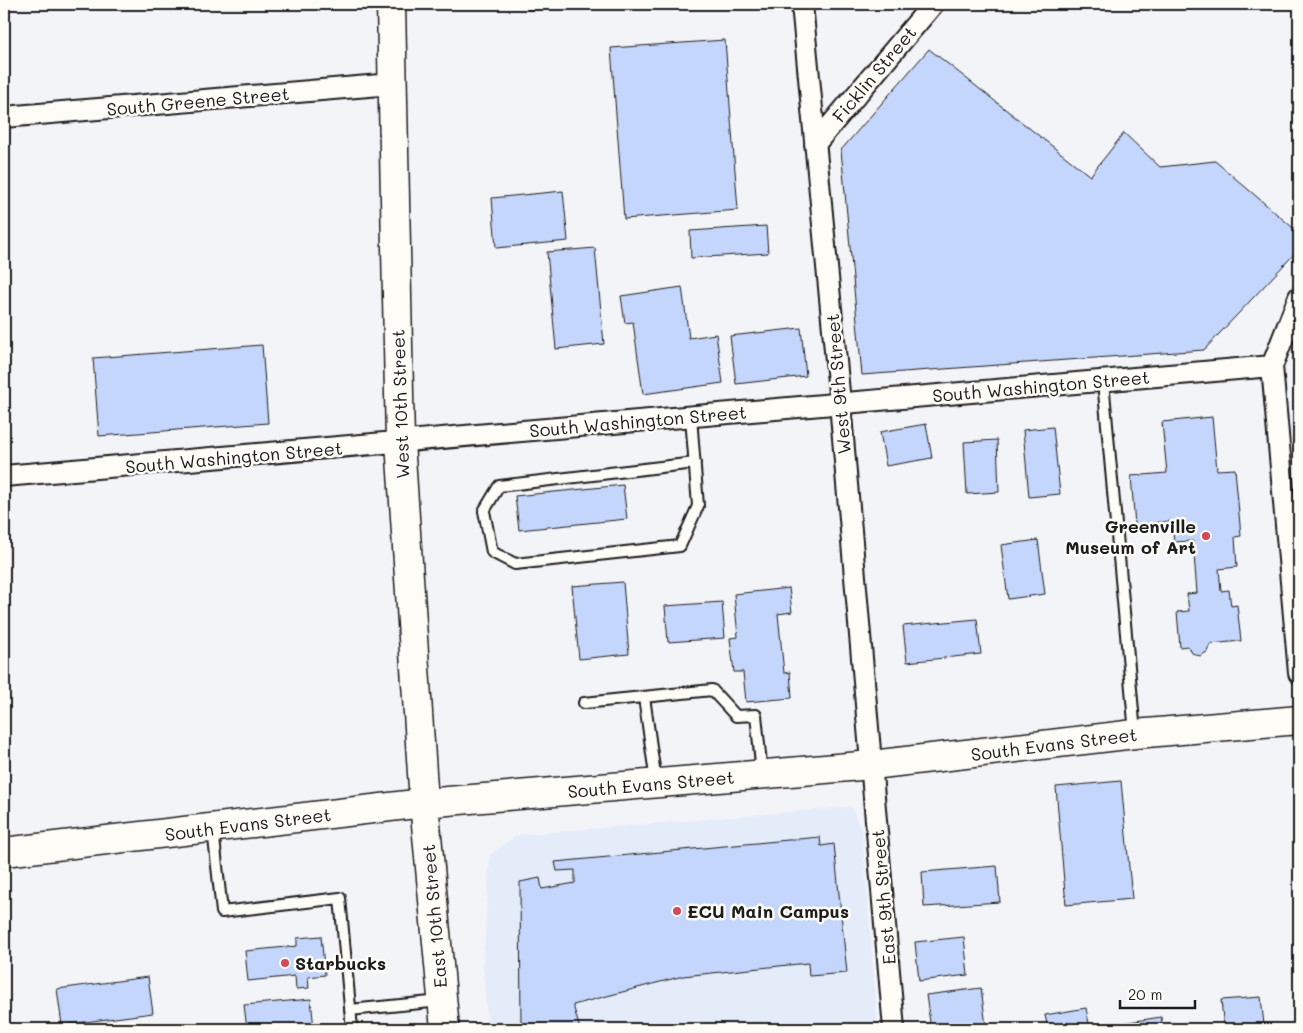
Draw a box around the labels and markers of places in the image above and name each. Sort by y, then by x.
place label: Greenville Museum of Art [1065,514,1196,559]
marker: Greenville Museum of Art [1200,530,1212,542]
place label: ECU Main Campus [687,899,849,923]
marker: ECU Main Campus [671,905,683,917]
place label: Starbucks [295,951,386,975]
marker: Starbucks [279,957,291,969]

